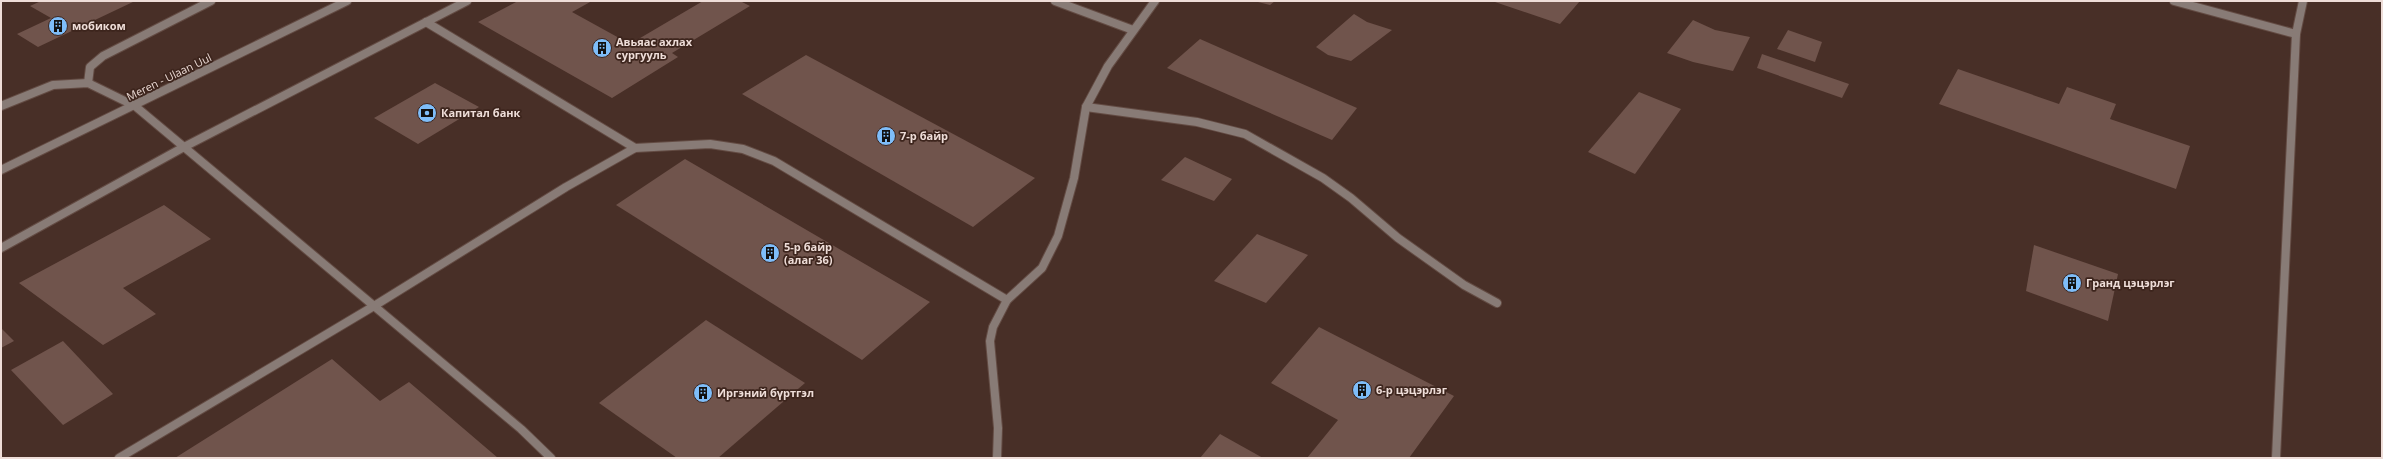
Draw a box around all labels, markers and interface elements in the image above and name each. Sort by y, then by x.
building icon: мобиком [47,15,69,37]
place label: мобиком [72,18,126,33]
place label: Авьяас ахлах сургууль [616,34,693,62]
building icon: Авьяас ахлах сургууль [591,37,613,59]
street label: Meren - Ulaan Uul [124,49,214,104]
bank icon: Капитал банк [416,102,438,124]
place label: Капитал банк [441,105,521,120]
building icon: 7-р байр [875,125,897,147]
place label: 7-р байр [900,128,948,143]
place label: 5-р байр (алаг 36) [784,239,833,267]
building icon: 5-р байр (алаг 36) [759,242,781,264]
building icon: Гранд цэцэрлэг [2061,272,2083,294]
place label: Гранд цэцэрлэг [2086,275,2175,290]
building icon: 6-р цэцэрлэг [1351,379,1373,401]
building icon: Иргэний бүртгэл [692,382,714,404]
place label: 6-р цэцэрлэг [1376,382,1447,397]
place label: Иргэний бүртгэл [717,385,814,400]

